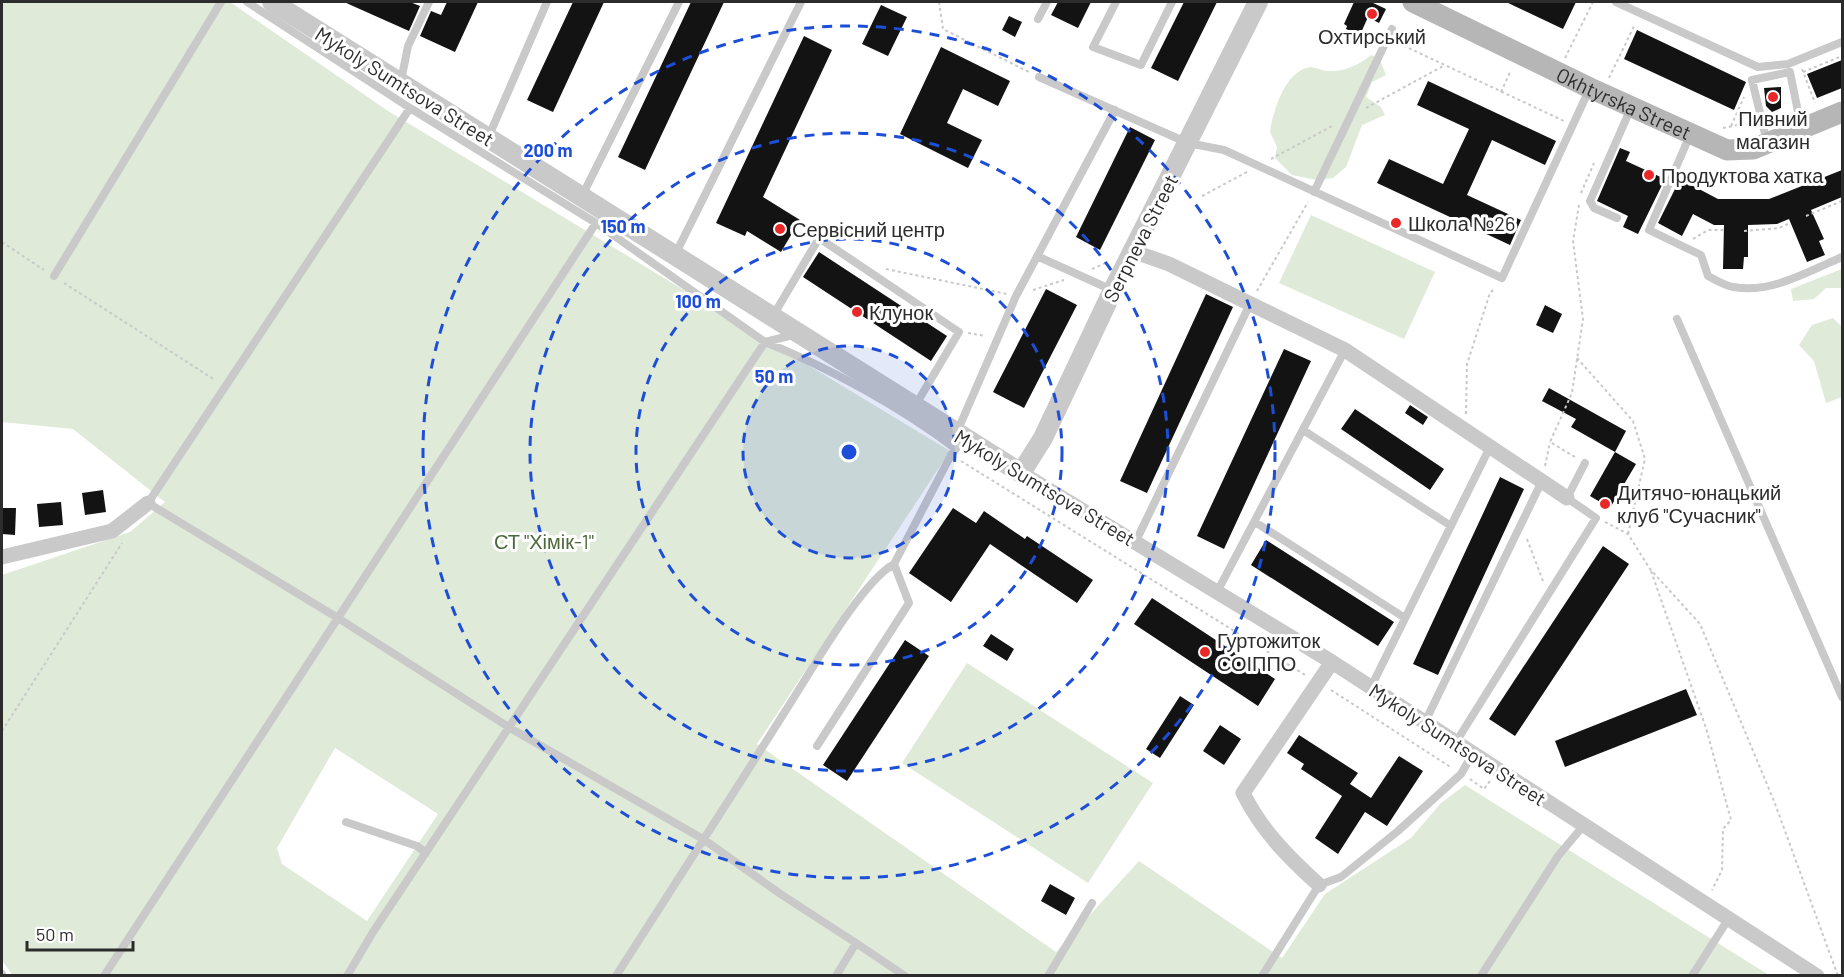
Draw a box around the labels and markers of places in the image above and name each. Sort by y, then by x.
marker: Охтирський [1365,7,1379,21]
place label: Охтирський [1318,24,1426,48]
marker: Пивний магазин [1766,90,1780,104]
place label: Пивний магазин [1736,106,1810,153]
place label: Продуктова хатка [1661,163,1824,187]
marker: Продуктова хатка [1642,168,1656,182]
place label: Школа №26 [1408,211,1515,235]
marker: Школа №26 [1389,216,1403,230]
place label: Сервісний центр [792,217,945,241]
marker: Сервісний центр [773,222,787,236]
place label: Клунок [869,300,933,324]
marker: Клунок [850,305,864,319]
centre of rings [839,442,859,462]
place label: Дитячо-юнацький клуб "Сучасник" [1617,480,1781,527]
marker: Дитячо-юнацький клуб "Сучасник" [1598,497,1612,511]
place label: Гуртожиток СОІППО [1217,628,1320,675]
marker: Гуртожиток СОІППО [1198,645,1212,659]

